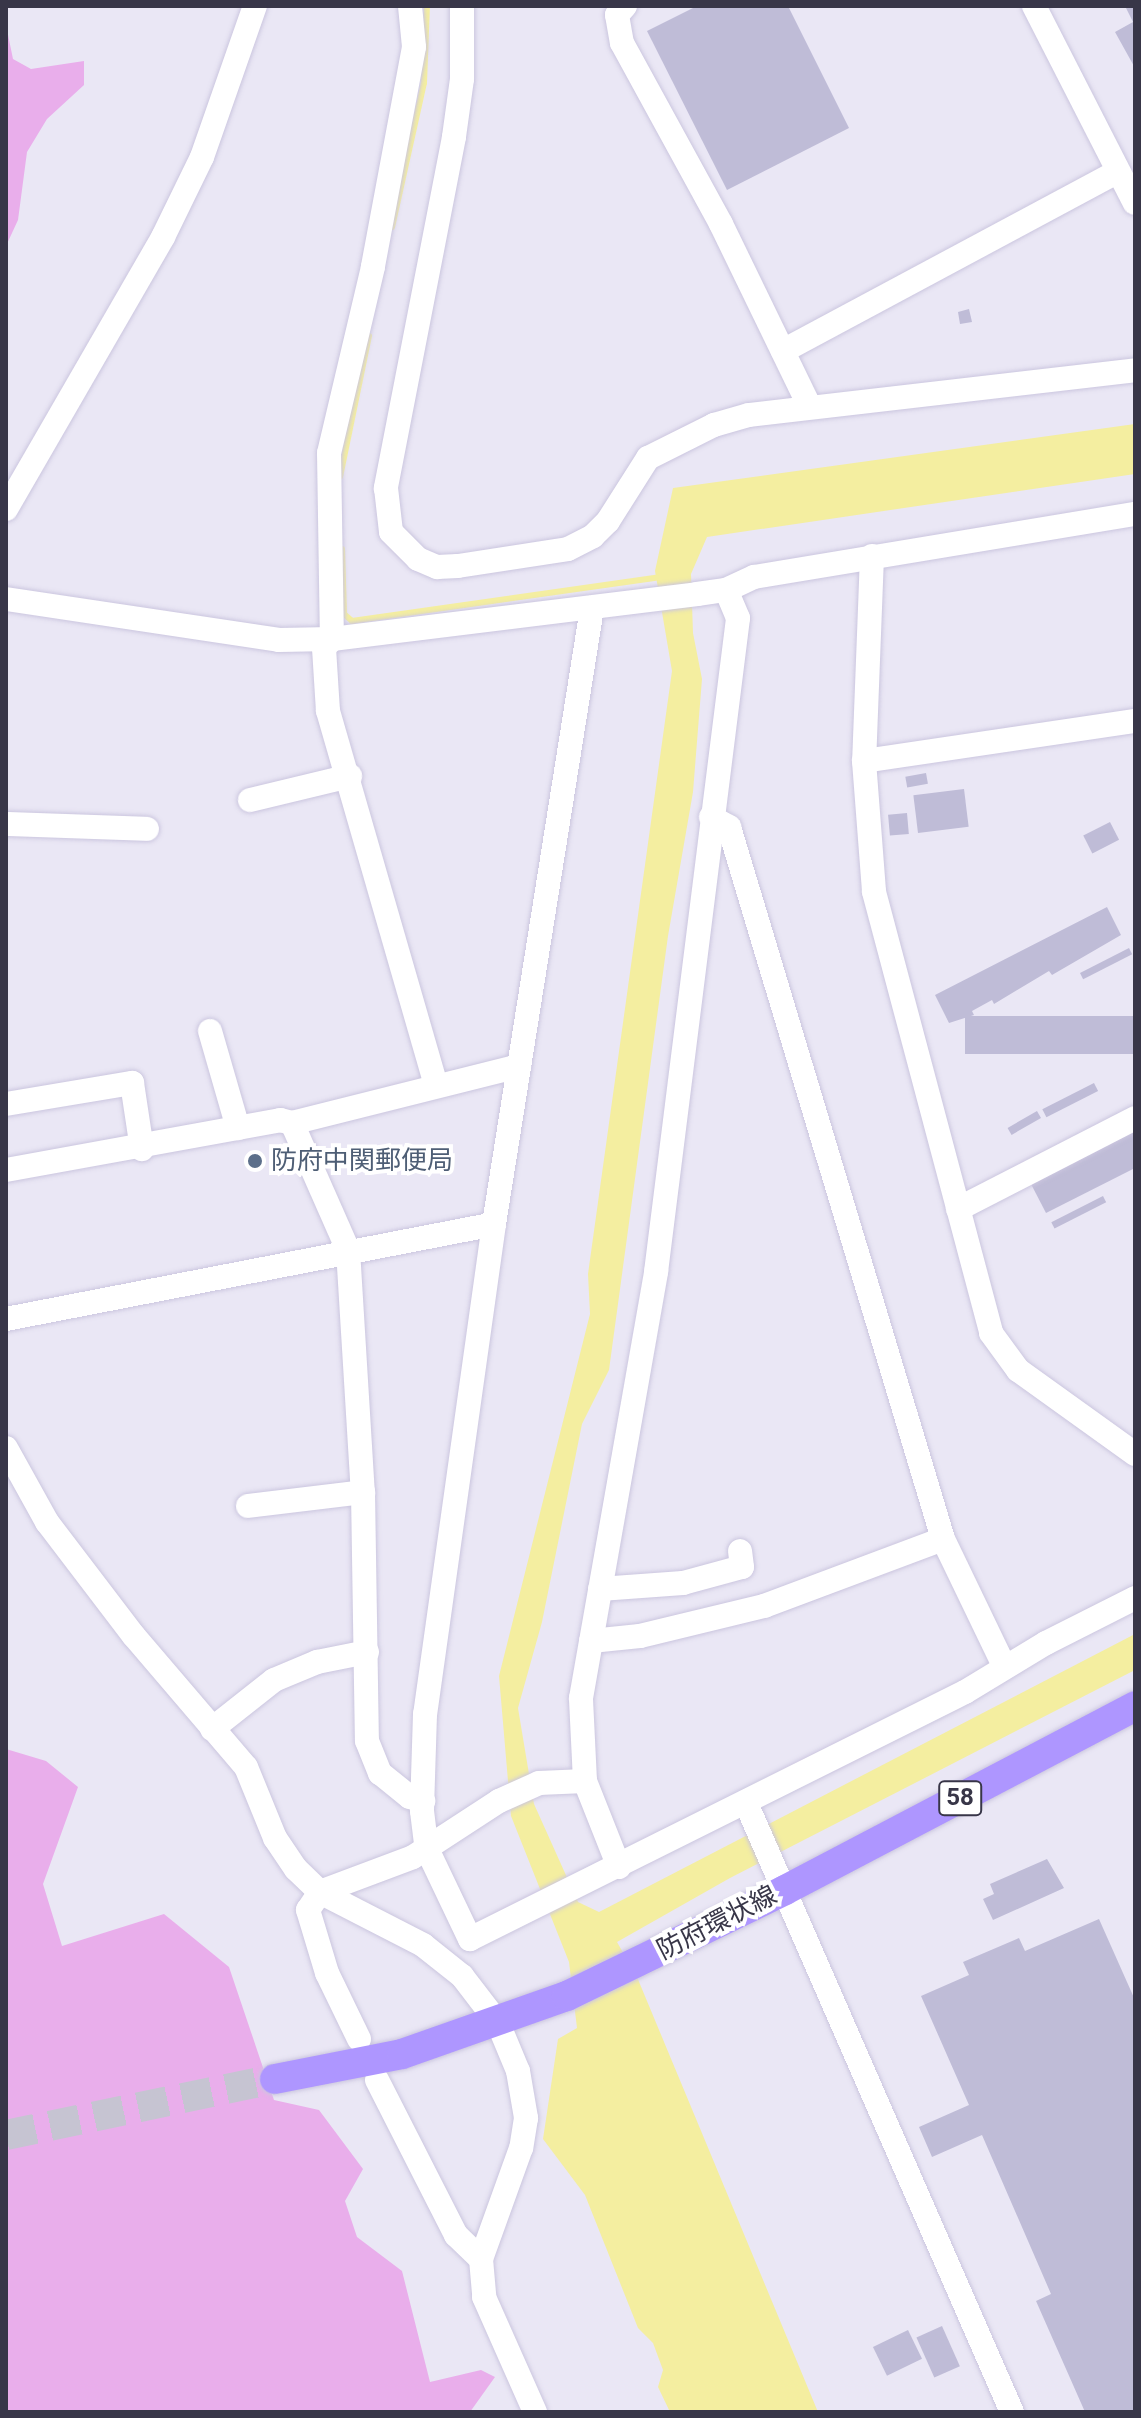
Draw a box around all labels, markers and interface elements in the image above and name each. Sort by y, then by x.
place label: 防府中関郵便局 [271,1145,453,1177]
marker: 防府中関郵便局 [246,1152,264,1170]
road number: 58 [938,1778,982,1818]
street label: 防府環状線 [652,1880,782,1966]

